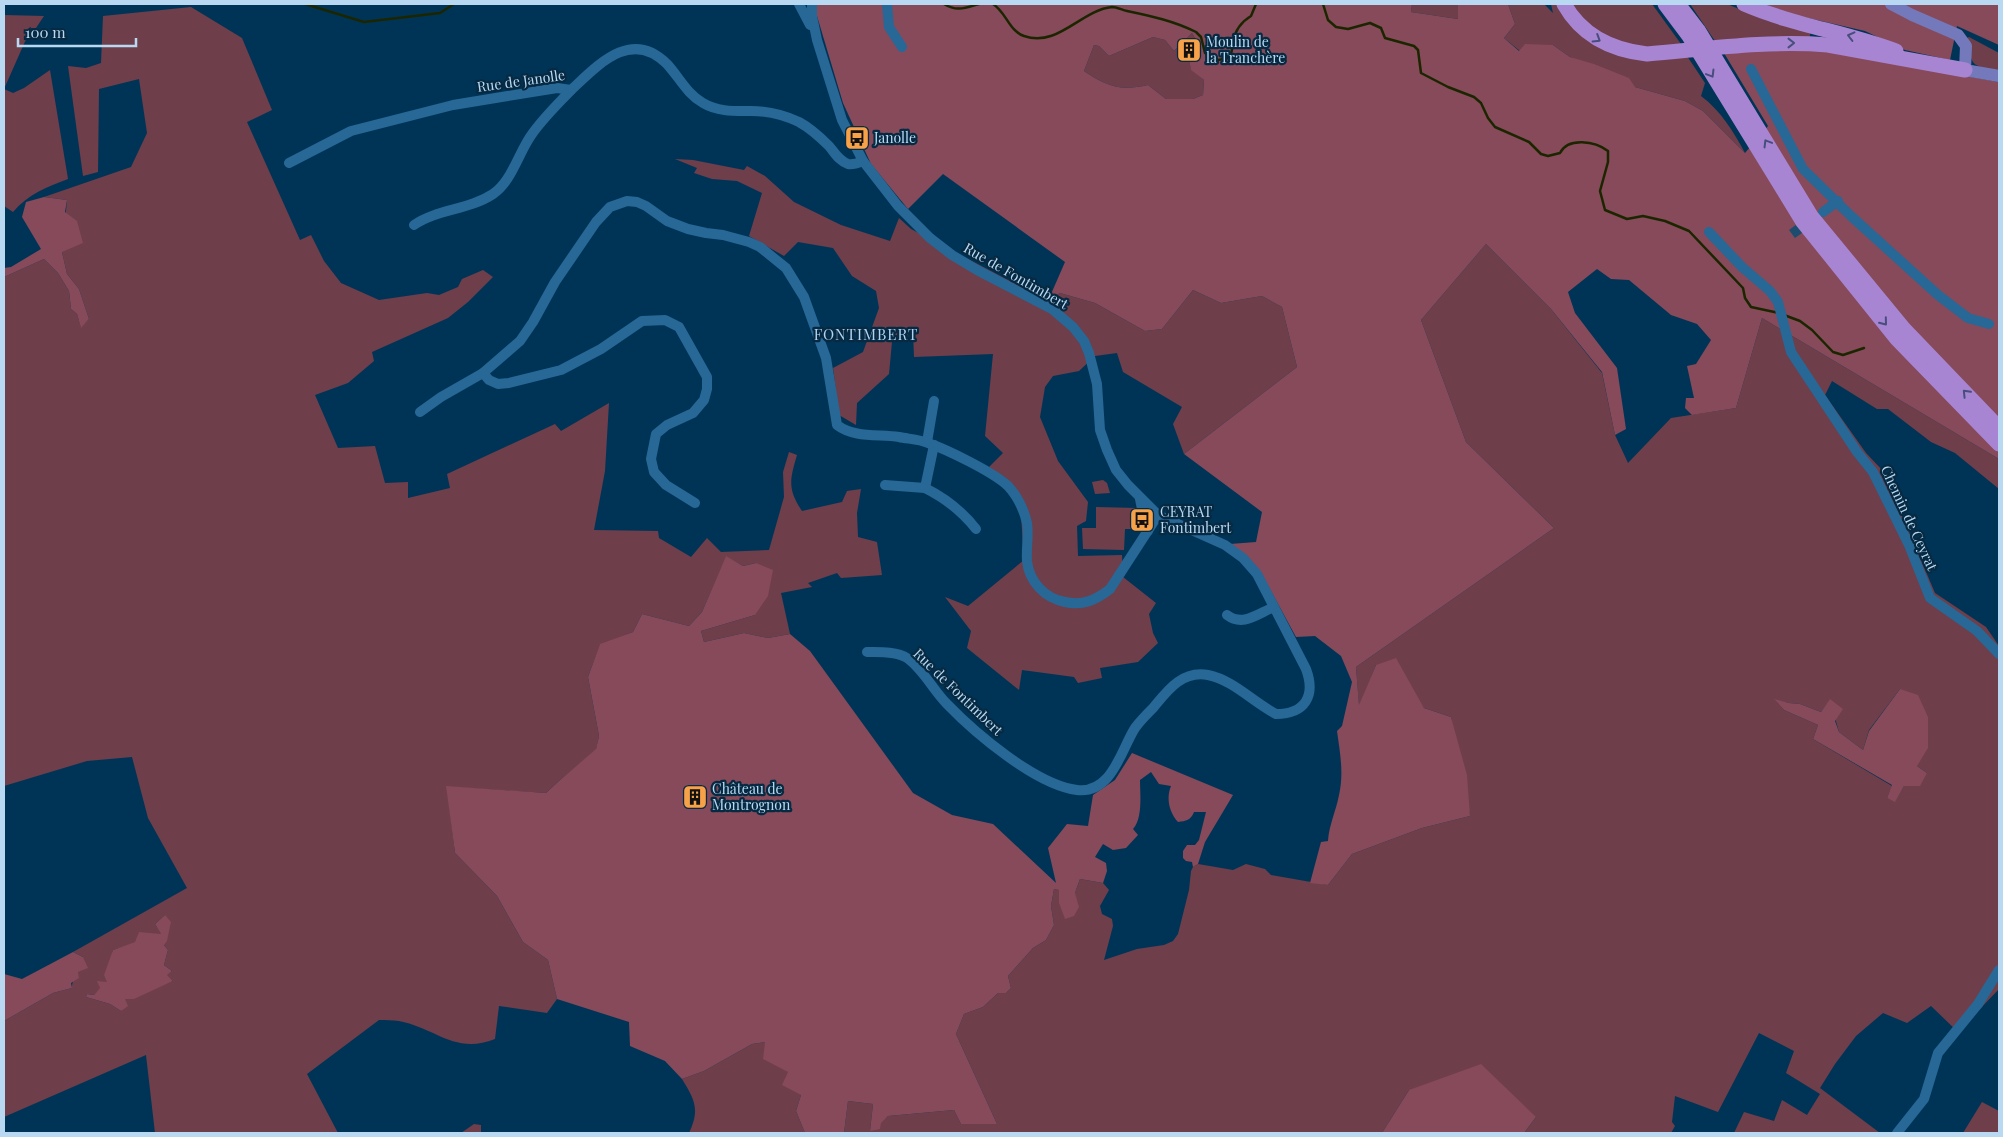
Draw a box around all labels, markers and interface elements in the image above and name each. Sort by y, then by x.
scale bar [18,15,135,47]
text: 100 m [25,22,66,42]
one-way arrow [1847,31,1855,42]
place label: Moulin de la Tranchère [1206,32,1285,67]
one-way arrow [1592,32,1601,42]
building icon: Moulin de la Tranchère [1176,37,1202,63]
one-way arrow [1787,38,1795,48]
street label: Rue de Janolle [476,65,566,96]
one-way arrow [1705,68,1715,77]
bus stop icon: Janolle [844,125,870,151]
place label: Janolle [873,128,916,147]
one-way arrow [1764,139,1774,148]
street label: Rue de Fontimbert [960,238,1073,314]
one-way arrow [1878,316,1887,325]
district label: FONTIMBERT [814,324,918,344]
one-way arrow [1962,389,1971,398]
street label: Chemin de Ceyrat [1877,462,1943,574]
place label: CEYRAT Fontimbert [1160,502,1232,537]
bus stop icon: CEYRAT Fontimbert [1129,507,1155,533]
street label: Rue de Fontimbert [909,644,1008,740]
place label: Château de Montrognon [712,779,791,814]
building icon: Château de Montrognon [682,784,708,810]

